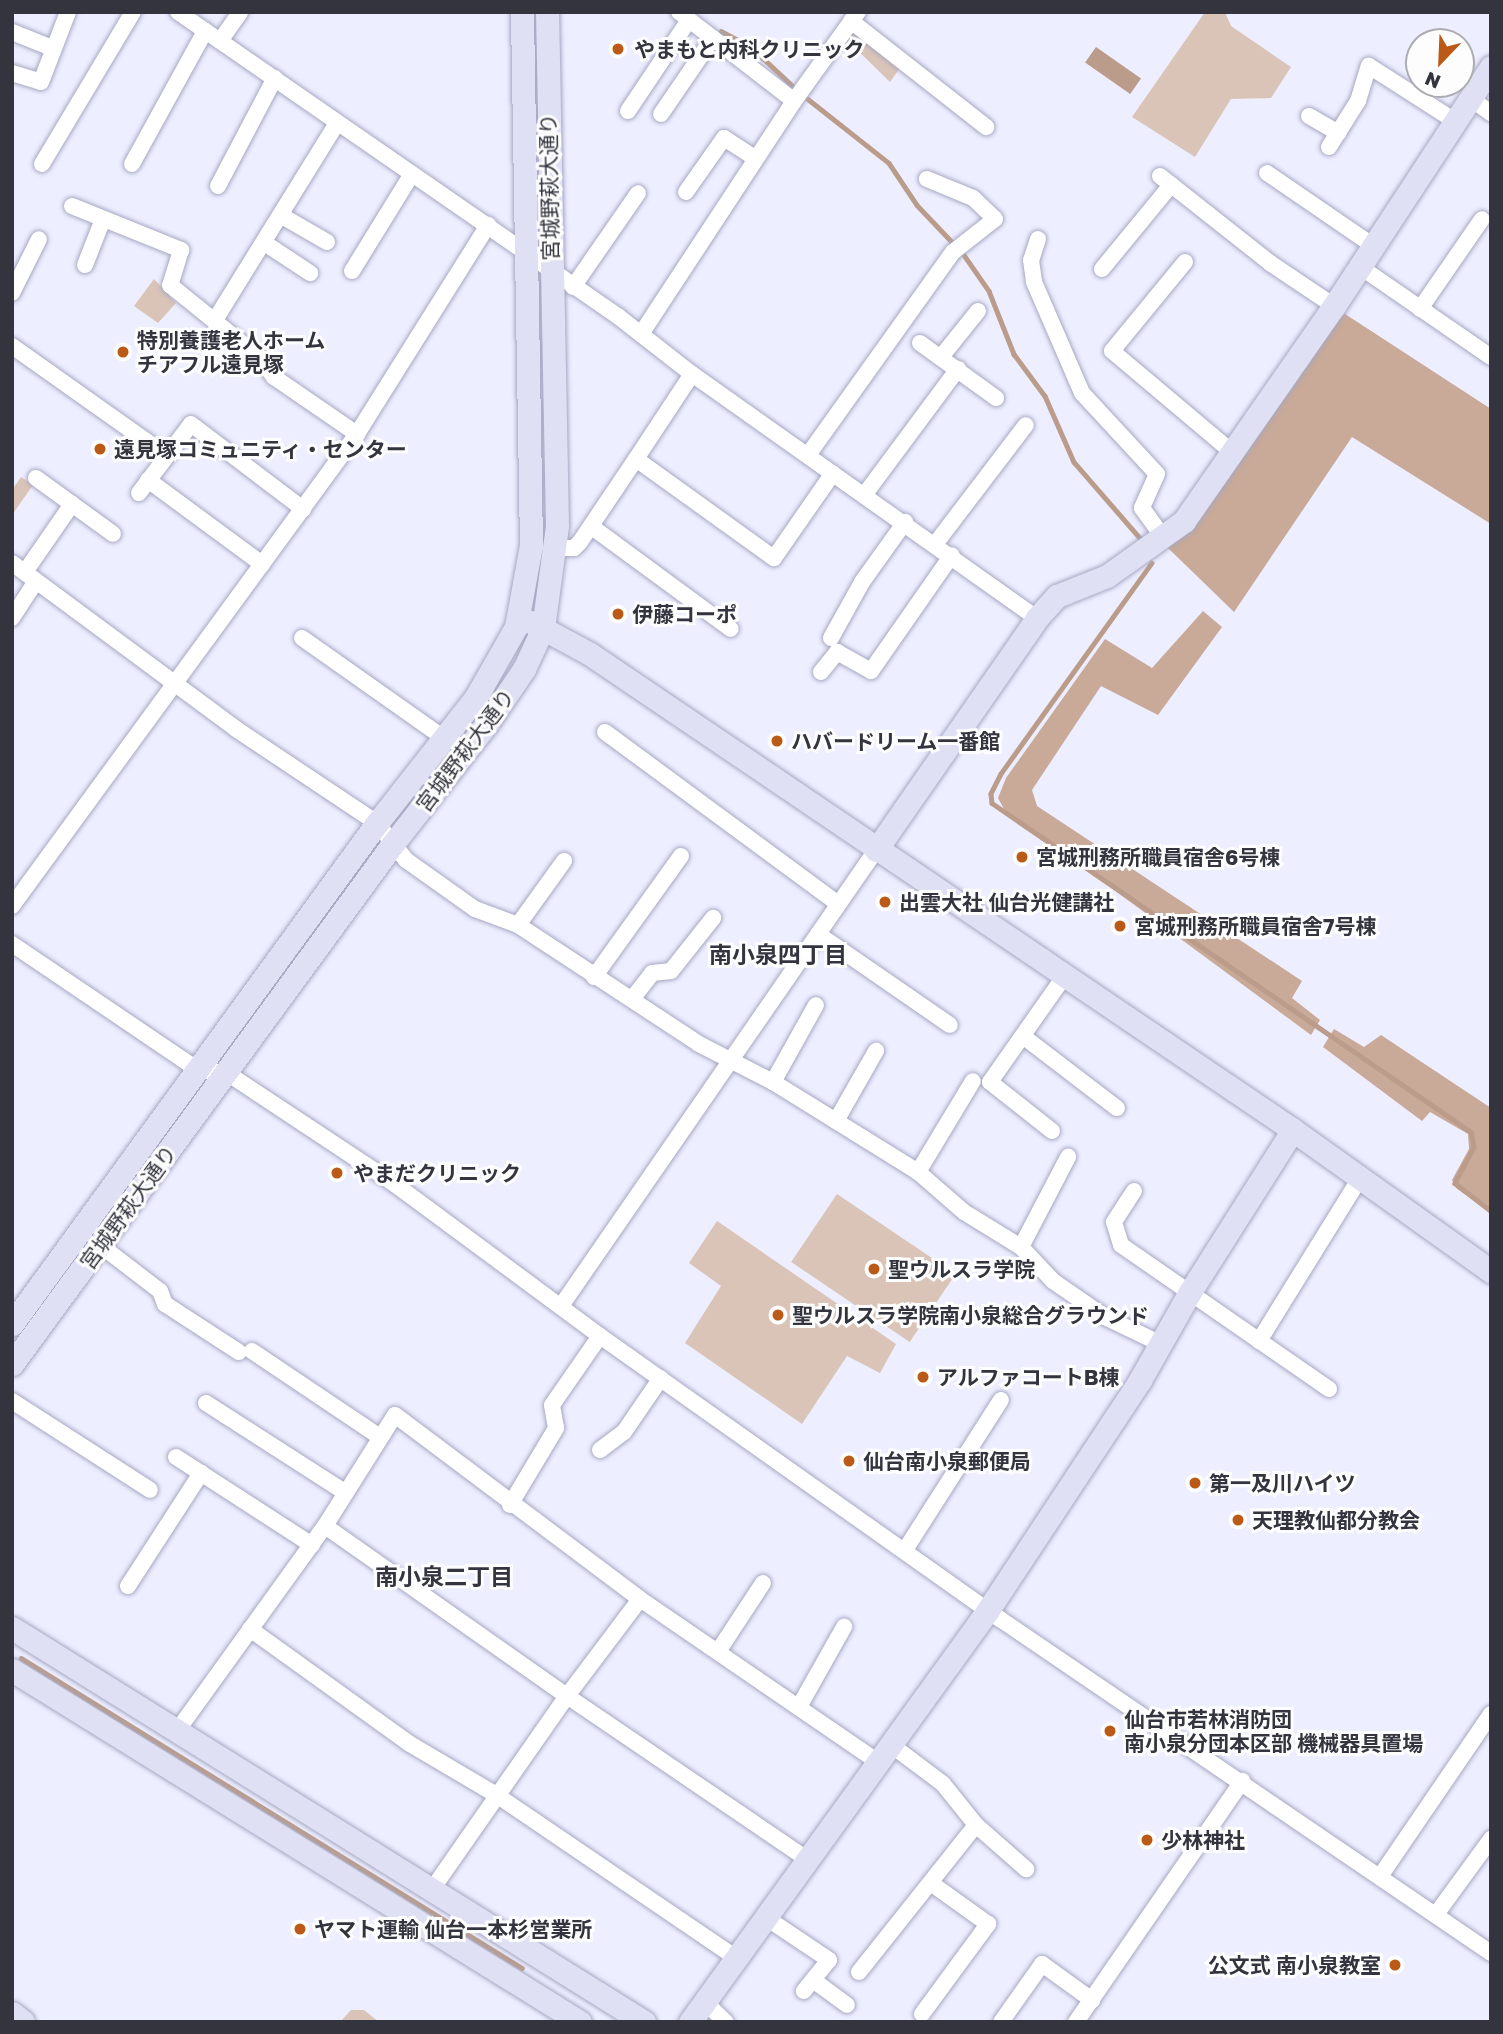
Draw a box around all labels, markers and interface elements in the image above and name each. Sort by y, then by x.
north arrow [1405,28,1475,98]
place label: やまもと内科クリニック [634,36,865,62]
marker: やまもと内科クリニック [608,39,628,59]
text: N [1421,68,1444,94]
street label: 宮城野萩大通り [535,113,563,261]
place label: 特別養護老人ホーム チアフル遠見塚 [137,327,326,377]
marker: 特別養護老人ホーム チアフル遠見塚 [115,344,131,360]
place label: 遠見塚コミュニティ・センター [114,436,408,462]
marker: 遠見塚コミュニティ・センター [92,441,108,457]
place label: 伊藤コーポ [632,601,737,627]
marker: 伊藤コーポ [610,606,626,622]
street label: 宮城野萩大通り [411,684,519,816]
place label: ハバードリーム一番館 [791,728,1001,754]
marker: ハバードリーム一番館 [769,733,785,749]
place label: 宮城刑務所職員宿舎6号棟 [1036,844,1280,870]
marker: 宮城刑務所職員宿舎6号棟 [1014,849,1030,865]
place label: 出雲大社 仙台光健講社 [899,889,1114,915]
marker: 出雲大社 仙台光健講社 [877,894,893,910]
place label: 宮城刑務所職員宿舎7号棟 [1134,913,1376,939]
marker: 宮城刑務所職員宿舎7号棟 [1112,918,1128,934]
district label: 南小泉四丁目 [709,940,847,968]
street label: 宮城野萩大通り [75,1140,181,1274]
place label: やまだクリニック [353,1160,521,1186]
marker: やまだクリニック [327,1163,347,1183]
place label: 聖ウルスラ学院 [888,1256,1035,1282]
marker: 聖ウルスラ学院 [866,1261,882,1277]
place label: 聖ウルスラ学院南小泉総合グラウンド [792,1302,1149,1328]
marker: 聖ウルスラ学院南小泉総合グラウンド [770,1307,786,1323]
place label: アルファコートB棟 [937,1364,1120,1390]
marker: アルファコートB棟 [915,1369,931,1385]
place label: 仙台南小泉郵便局 [863,1448,1031,1474]
marker: 仙台南小泉郵便局 [841,1453,857,1469]
place label: 第一及川ハイツ [1209,1470,1356,1496]
marker: 第一及川ハイツ [1187,1475,1203,1491]
place label: 天理教仙都分教会 [1252,1507,1420,1533]
marker: 天理教仙都分教会 [1230,1512,1246,1528]
district label: 南小泉二丁目 [375,1562,513,1590]
place label: 仙台市若林消防団 南小泉分団本区部 機械器具置場 [1124,1706,1423,1756]
marker: 仙台市若林消防団 南小泉分団本区部 機械器具置場 [1102,1723,1118,1739]
place label: 少林神社 [1161,1827,1245,1853]
marker: 少林神社 [1139,1832,1155,1848]
place label: ヤマト運輸 仙台一本杉営業所 [314,1916,592,1942]
marker: ヤマト運輸 仙台一本杉営業所 [292,1921,308,1937]
place label: 公文式 南小泉教室 [1208,1952,1381,1978]
marker: 公文式 南小泉教室 [1387,1957,1403,1973]

